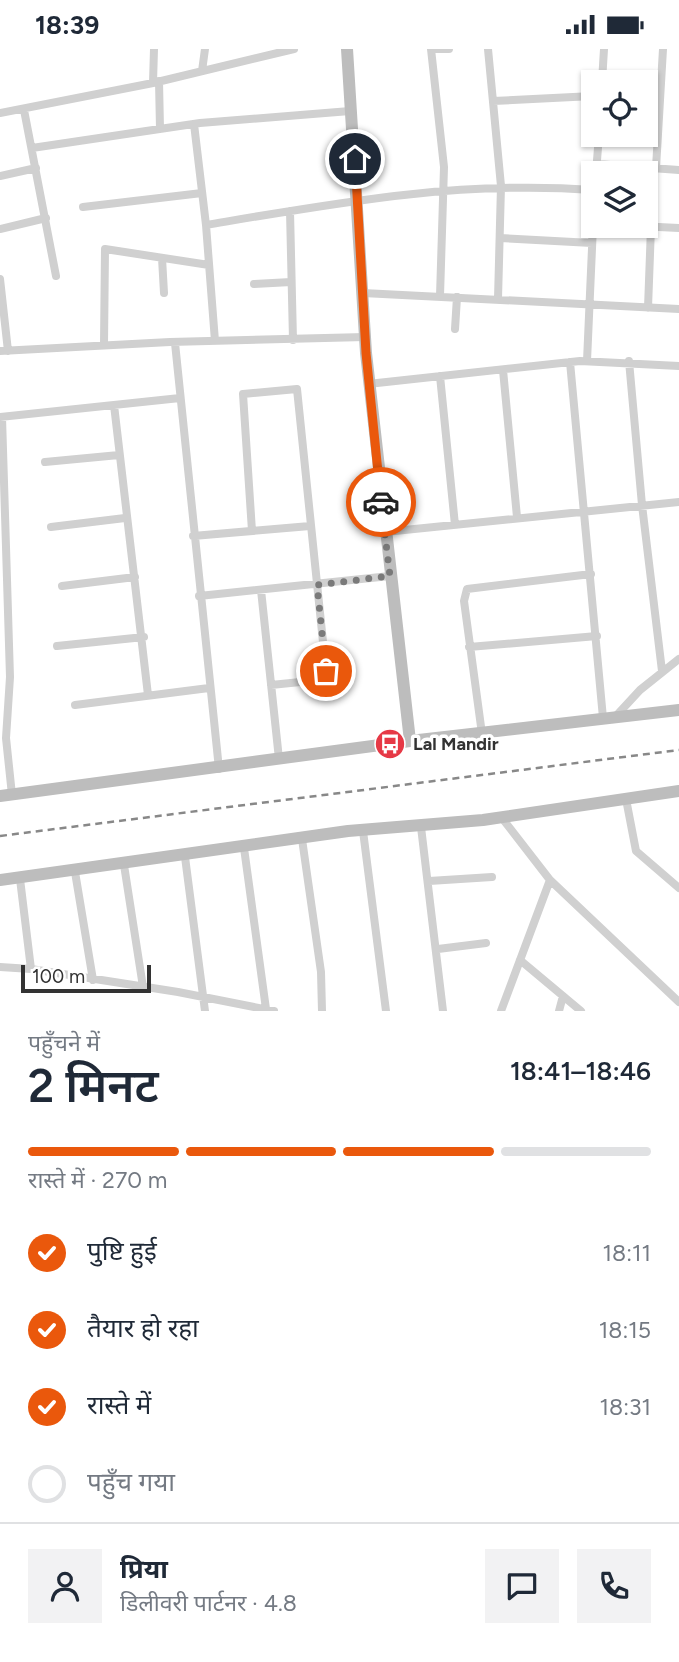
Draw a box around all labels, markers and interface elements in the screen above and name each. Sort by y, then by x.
text: 18:39 [35,9,99,41]
map controls [581,70,658,238]
button: locate [581,70,658,147]
pin [325,129,385,189]
icon: home [336,140,374,178]
button: layers [581,161,658,238]
courier [346,467,416,537]
icon: car [362,483,400,521]
pin [296,641,356,701]
icon: bag [307,652,345,690]
bus stop icon: Lal Mandir [373,727,407,761]
place label: Lal Mandir [413,733,499,755]
scale bar [21,962,150,994]
text: 100 m [32,965,85,988]
text: पहुँचने में [28,1029,100,1057]
text: 18:41–18:46 [510,1055,651,1087]
text: 2 मिनट [28,1058,159,1114]
text: रास्ते में · 270 m [28,1166,167,1194]
icon: check [28,1234,66,1272]
text: पुष्टि हुई [87,1235,157,1267]
text: 18:11 [603,1239,651,1267]
icon: check [28,1311,66,1349]
text: तैयार हो रहा [87,1312,199,1344]
text: 18:15 [599,1316,651,1344]
icon: check [28,1388,66,1426]
text: रास्ते में [87,1389,151,1421]
text: 18:31 [600,1393,651,1421]
text: पहुँच गया [87,1466,175,1498]
button: person [28,1549,102,1623]
button: chat [485,1549,559,1623]
button: phone [577,1549,651,1623]
text: प्रिया [120,1553,168,1585]
text: डिलीवरी पार्टनर · 4.8 [120,1589,297,1617]

